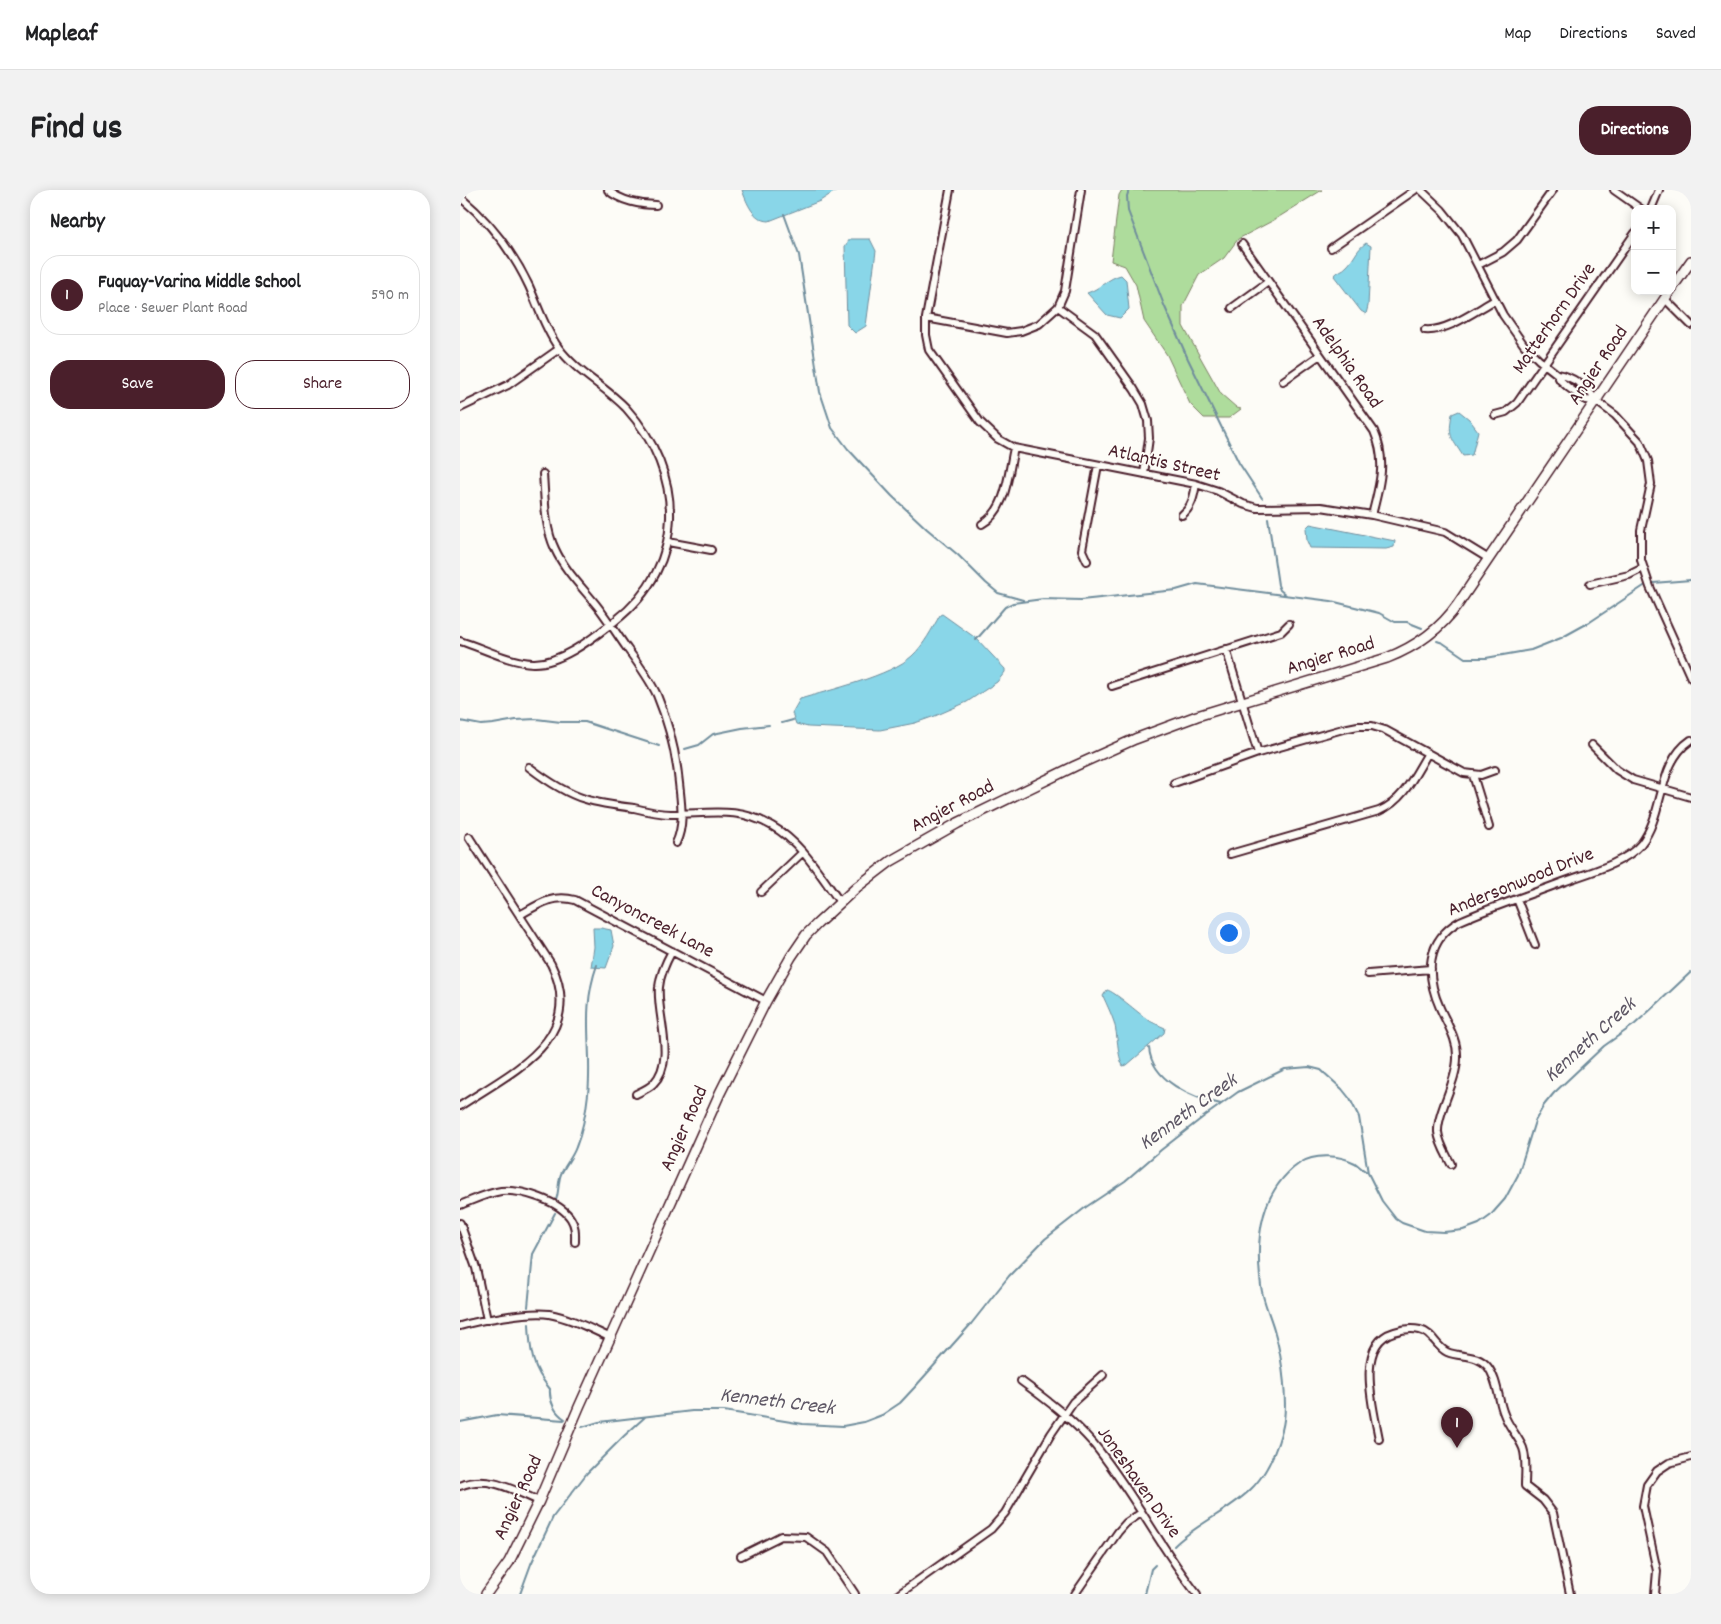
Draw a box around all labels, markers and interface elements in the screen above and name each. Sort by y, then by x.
text: Mapleaf [25,18,97,52]
text: Map [1504,22,1531,47]
text: Directions [1559,22,1628,47]
text: Saved [1656,22,1696,47]
text: Find us [30,105,122,155]
button: Directions [1579,106,1691,155]
map controls [1631,205,1676,295]
button: + [1631,205,1676,250]
text: Nearby [50,208,105,238]
button: − [1631,250,1676,295]
street label: Matterhorn Drive [1506,258,1604,380]
text: Fuquay-Varina Middle School [98,270,301,297]
text: 1 [65,284,69,307]
text: 590 m [371,284,409,307]
text: Place · Sewer Plant Road [98,297,248,320]
street label: Adelphia Road [1304,311,1388,415]
street label: Angier Road [1562,321,1636,411]
button: Save [50,360,225,409]
button: Share [235,360,410,409]
street label: Atlantis Street [1105,437,1223,491]
street label: Angier Road [1283,630,1379,684]
street label: Angier Road [906,773,1000,841]
street label: Andersonwood Drive [1444,841,1599,925]
street label: Canyoncreek Lane [585,878,719,966]
your location [1216,920,1242,946]
water label: Kenneth Creek [1538,990,1646,1091]
water label: Kenneth Creek [1134,1066,1246,1159]
street label: Angier Road [654,1082,716,1176]
water label: Kenneth Creek [718,1381,838,1425]
pin: 1 [1441,1407,1473,1448]
street label: Joneshaven Drive [1089,1421,1187,1545]
street label: Angier Road [487,1451,551,1545]

